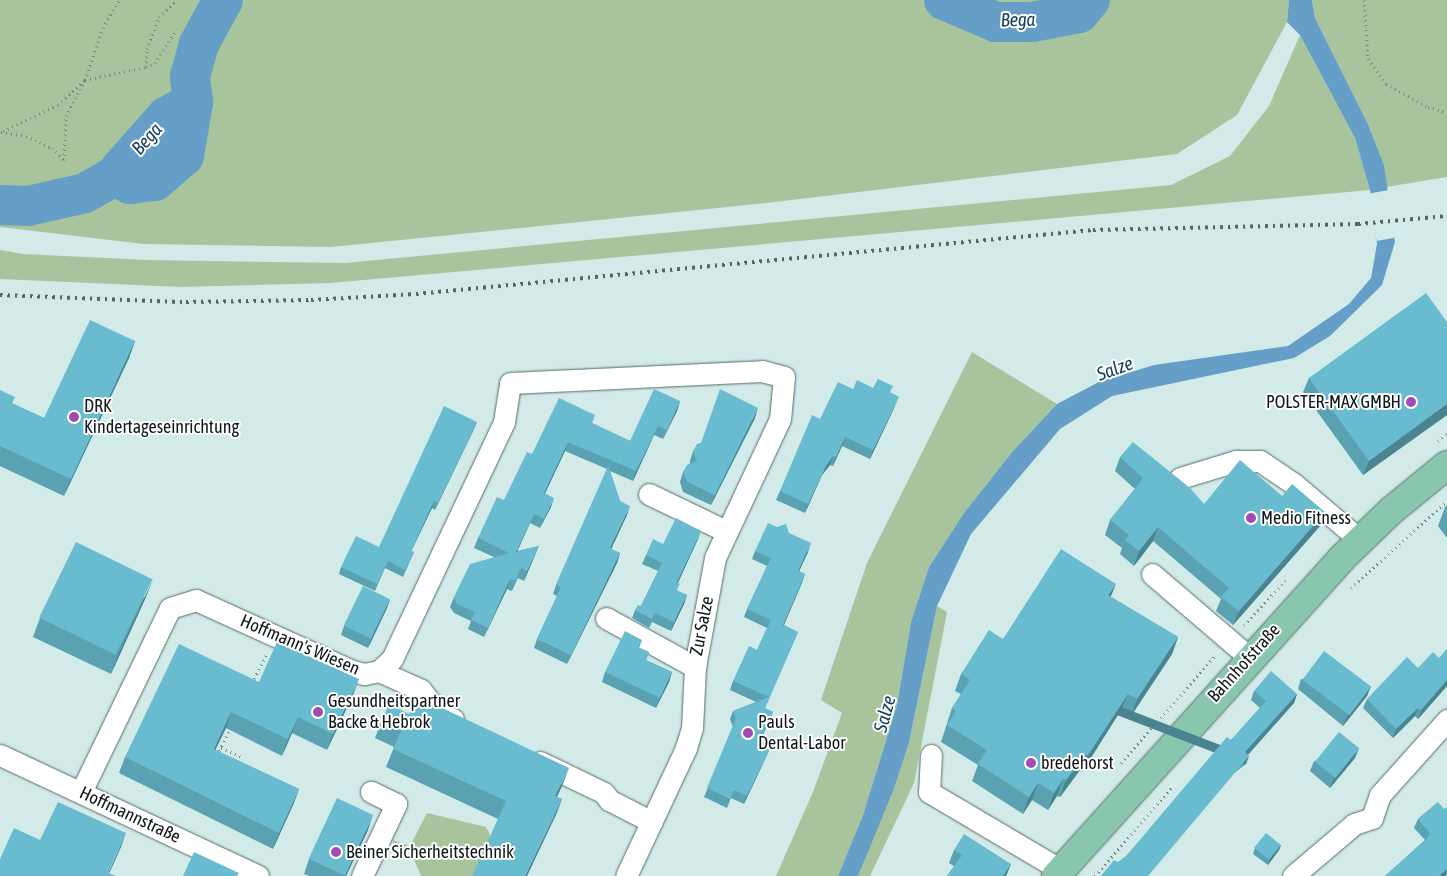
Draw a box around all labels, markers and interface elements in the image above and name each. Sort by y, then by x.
water label: Bega [1000,8,1036,32]
water label: Bega [127,118,167,160]
water label: Salze [1094,352,1136,386]
place label: POLSTER-MAX GMBH [1266,391,1401,413]
place label: DRK Kindertageseinrichtung [84,396,239,438]
marker: POLSTER-MAX GMBH [1405,396,1417,408]
marker: DRK Kindertageseinrichtung [68,411,80,423]
place label: Medio Fitness [1261,507,1351,529]
marker: Medio Fitness [1245,512,1257,524]
street label: Zur Salze [686,595,718,657]
street label: Hoffmann's Wiesen [237,610,363,680]
street label: Bahnhofstraße [1203,619,1285,707]
place label: Gesundheitspartner Backe & Hebrok [328,691,460,734]
water label: Salze [869,693,901,735]
marker: Gesundheitspartner Backe & Hebrok [312,706,324,718]
place label: Pauls Dental-Labor [758,712,845,754]
marker: Pauls Dental-Labor [742,727,754,739]
place label: bredehorst [1041,752,1114,774]
marker: bredehorst [1025,757,1037,769]
street label: Hoffmannstraße [76,782,184,848]
place label: Beiner Sicherheitstechnik [346,841,514,863]
marker: Beiner Sicherheitstechnik [330,846,342,858]

